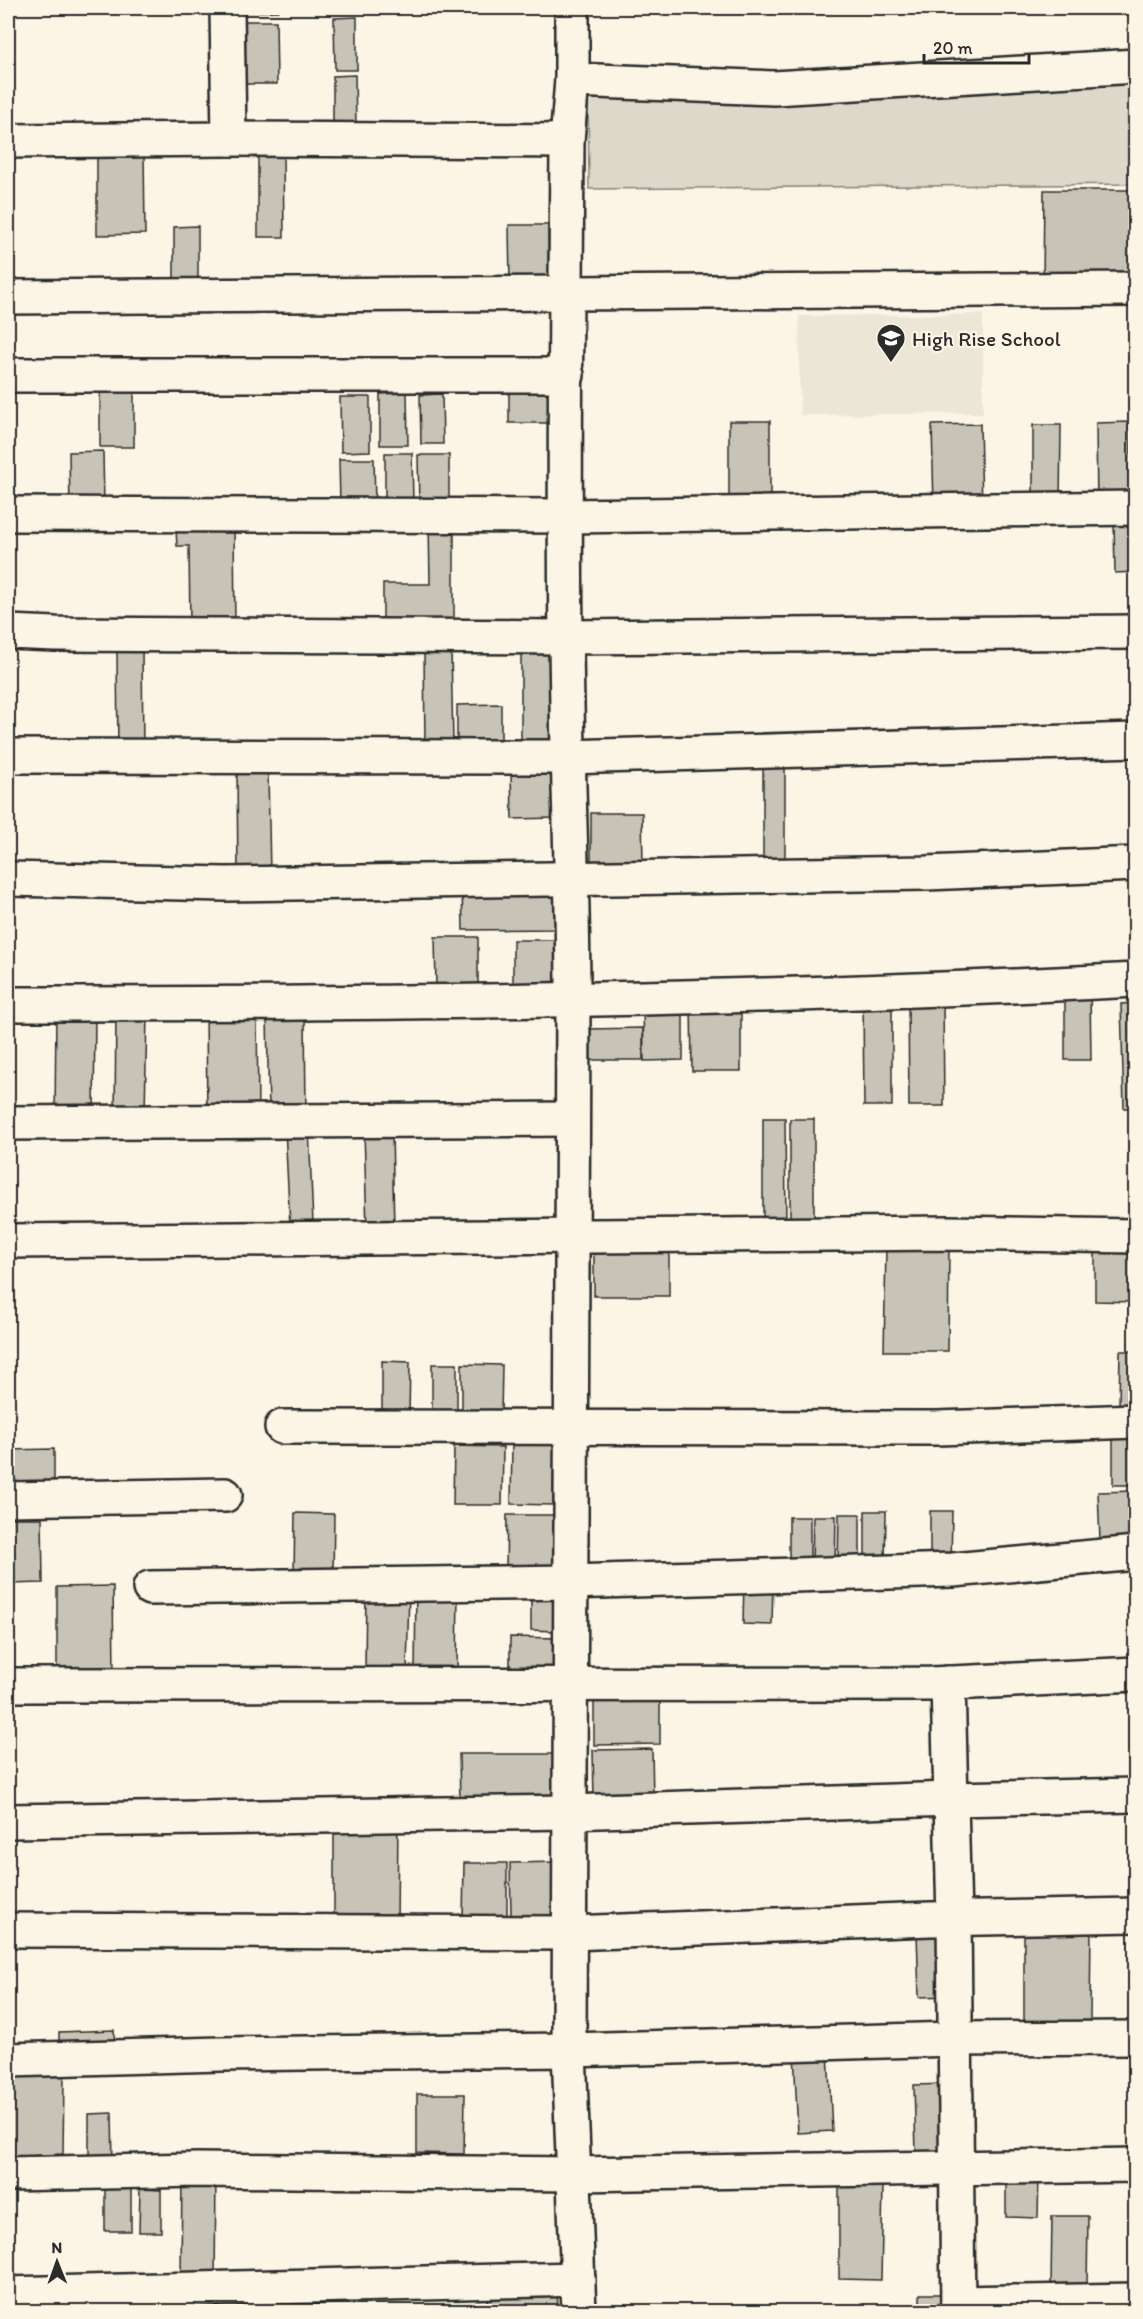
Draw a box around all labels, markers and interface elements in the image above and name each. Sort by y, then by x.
scale bar [924,27,1029,65]
text: 20 m [933,37,973,59]
school or university icon: High Rise School [875,322,907,364]
place label: High Rise School [912,326,1061,351]
north arrow [27,2232,87,2292]
text: N [51,2238,62,2257]

